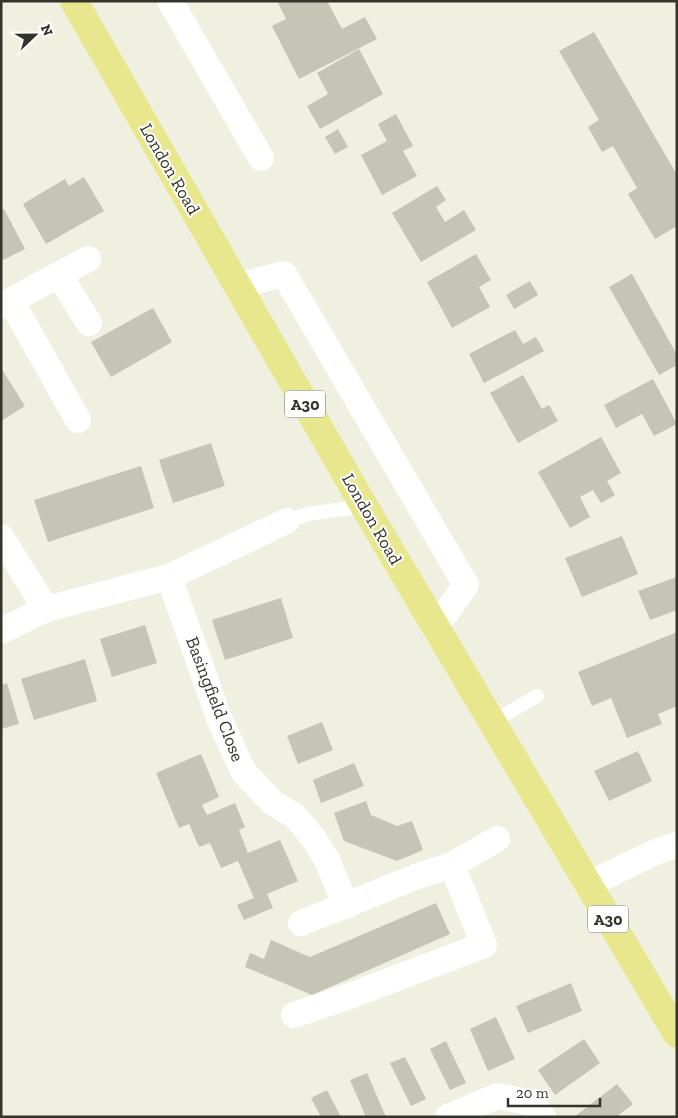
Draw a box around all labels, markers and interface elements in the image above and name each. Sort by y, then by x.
north arrow [10,10,60,60]
text: N [37,22,57,39]
street label: London Road [135,120,205,219]
road number: A30 [285,390,325,418]
street label: London Road [337,470,407,569]
street label: Basingfield Close [181,633,249,765]
road number: A30 [588,906,628,932]
scale bar [508,1076,600,1108]
text: 20 m [516,1084,549,1102]

